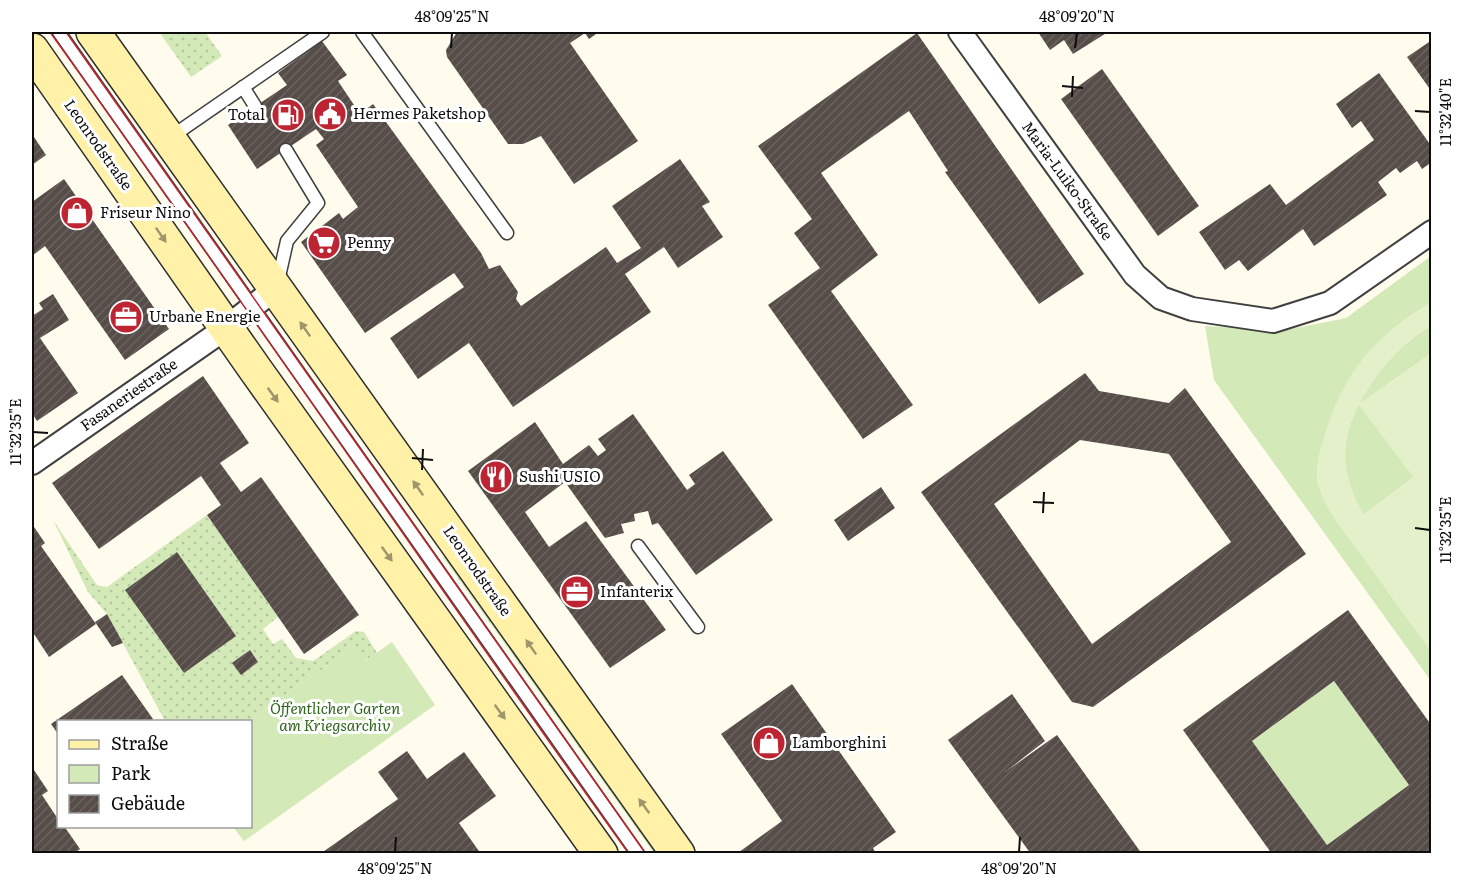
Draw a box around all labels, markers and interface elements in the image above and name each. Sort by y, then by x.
text: 48°09'25"N [414,4,490,27]
text: 48°09'20"N [1039,4,1115,27]
text: 11°32'40"E [1433,78,1456,146]
street label: Leonrodstraße [59,94,139,194]
public building icon: Hermes Paketshop [312,96,348,132]
fuel station icon: Total [270,97,306,133]
place label: Hermes Paketshop [353,101,486,124]
place label: Total [227,102,265,125]
street label: Maria-Luiko-Straße [1017,116,1119,245]
shop icon: Friseur Nino [59,195,95,231]
place label: Friseur Nino [100,200,191,223]
supermarket icon: Penny [306,225,342,261]
one-way arrow [155,227,167,243]
place label: Penny [347,230,392,253]
office icon: Urbane Energie [108,299,144,335]
place label: Urbane Energie [149,304,261,327]
one-way arrow [299,321,311,337]
street label: Fasaneriestraße [75,352,182,436]
one-way arrow [267,386,279,402]
text: 11°32'35"E [3,399,26,465]
restaurant icon: Sushi USIO [478,459,514,495]
place label: Sushi USIO [519,464,601,487]
one-way arrow [413,480,424,496]
text: 11°32'35"E [1433,497,1456,563]
street label: Leonrodstraße [438,520,518,620]
one-way arrow [381,545,393,561]
office icon: Infanterix [559,574,595,610]
place label: Infanterix [600,579,674,602]
one-way arrow [526,639,537,655]
park label: Öffentlicher Garten am Kriegsarchiv [270,696,400,736]
one-way arrow [494,704,506,720]
legend [57,720,252,828]
shop icon: Lamborghini [751,725,787,761]
text: Straße [111,729,168,756]
place label: Lamborghini [792,730,887,753]
text: Park [111,759,152,786]
text: Gebäude [111,789,185,816]
one-way arrow [638,798,650,814]
text: 48°09'25"N [357,856,433,879]
text: 48°09'20"N [981,856,1057,879]

